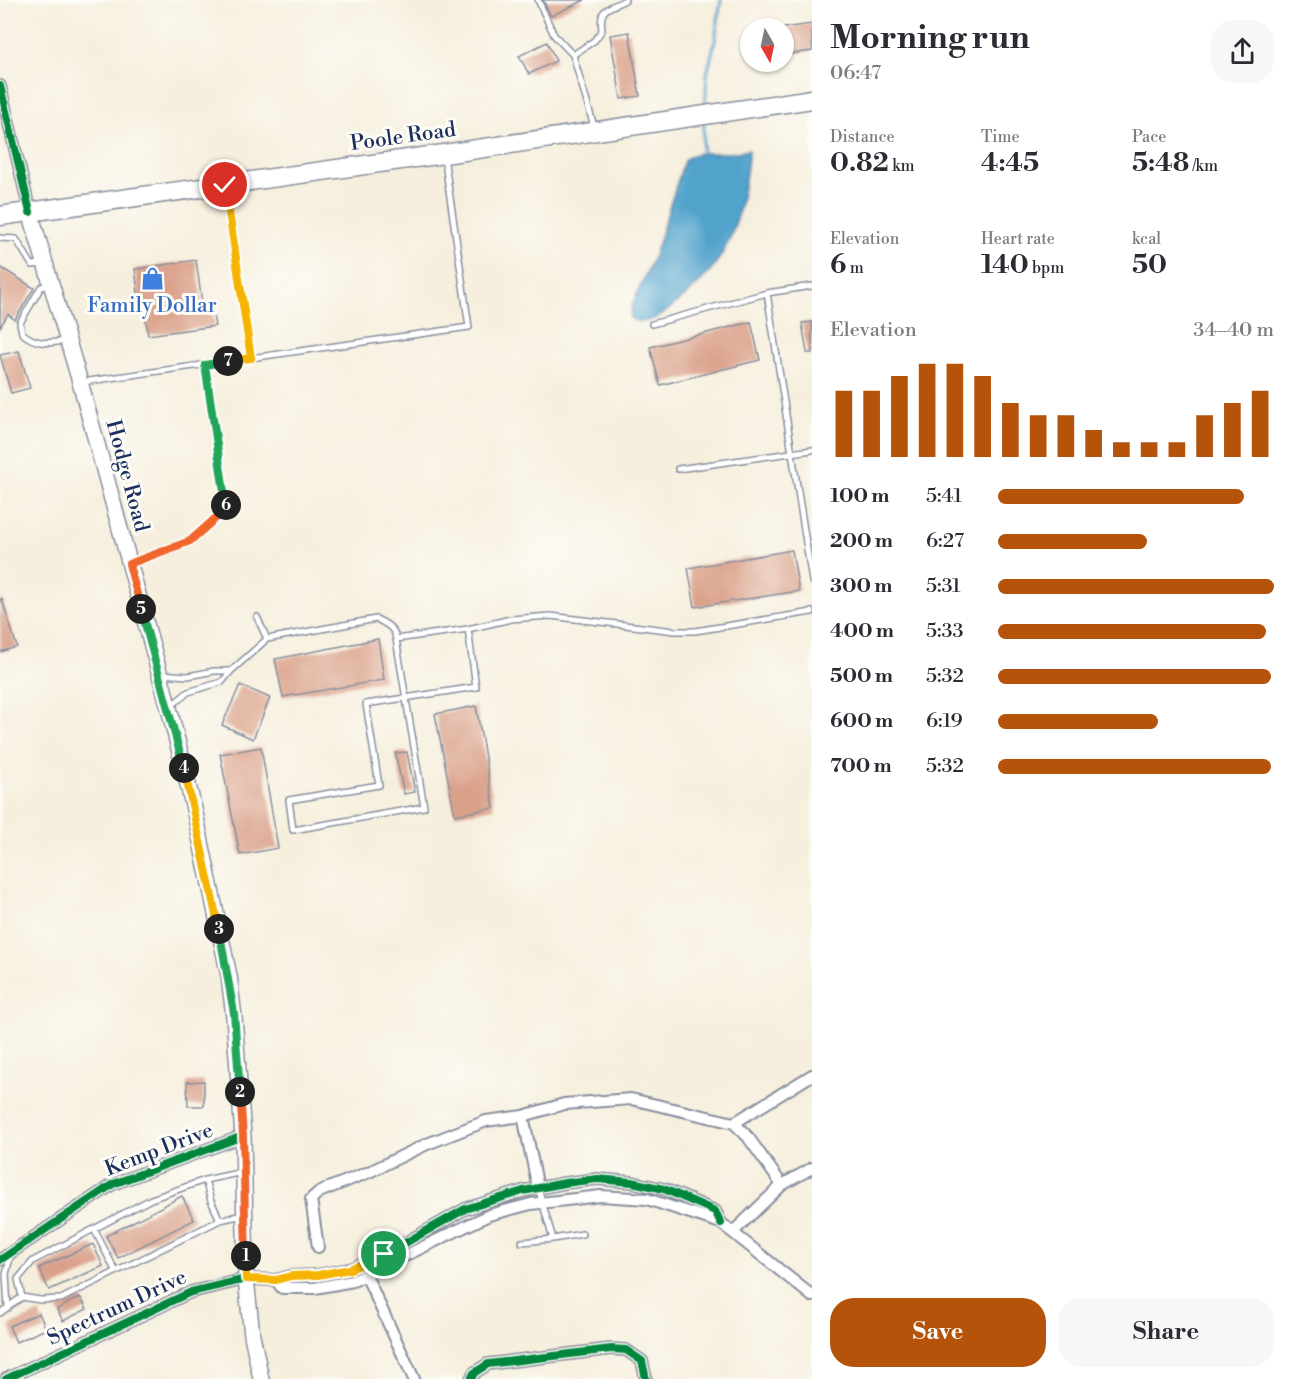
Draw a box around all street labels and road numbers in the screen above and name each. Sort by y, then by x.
street label: Poole Road [349,117,458,157]
street label: Hodge Road [100,417,154,535]
street label: Kemp Drive [101,1117,217,1183]
street label: Spectrum Drive [43,1264,191,1352]

